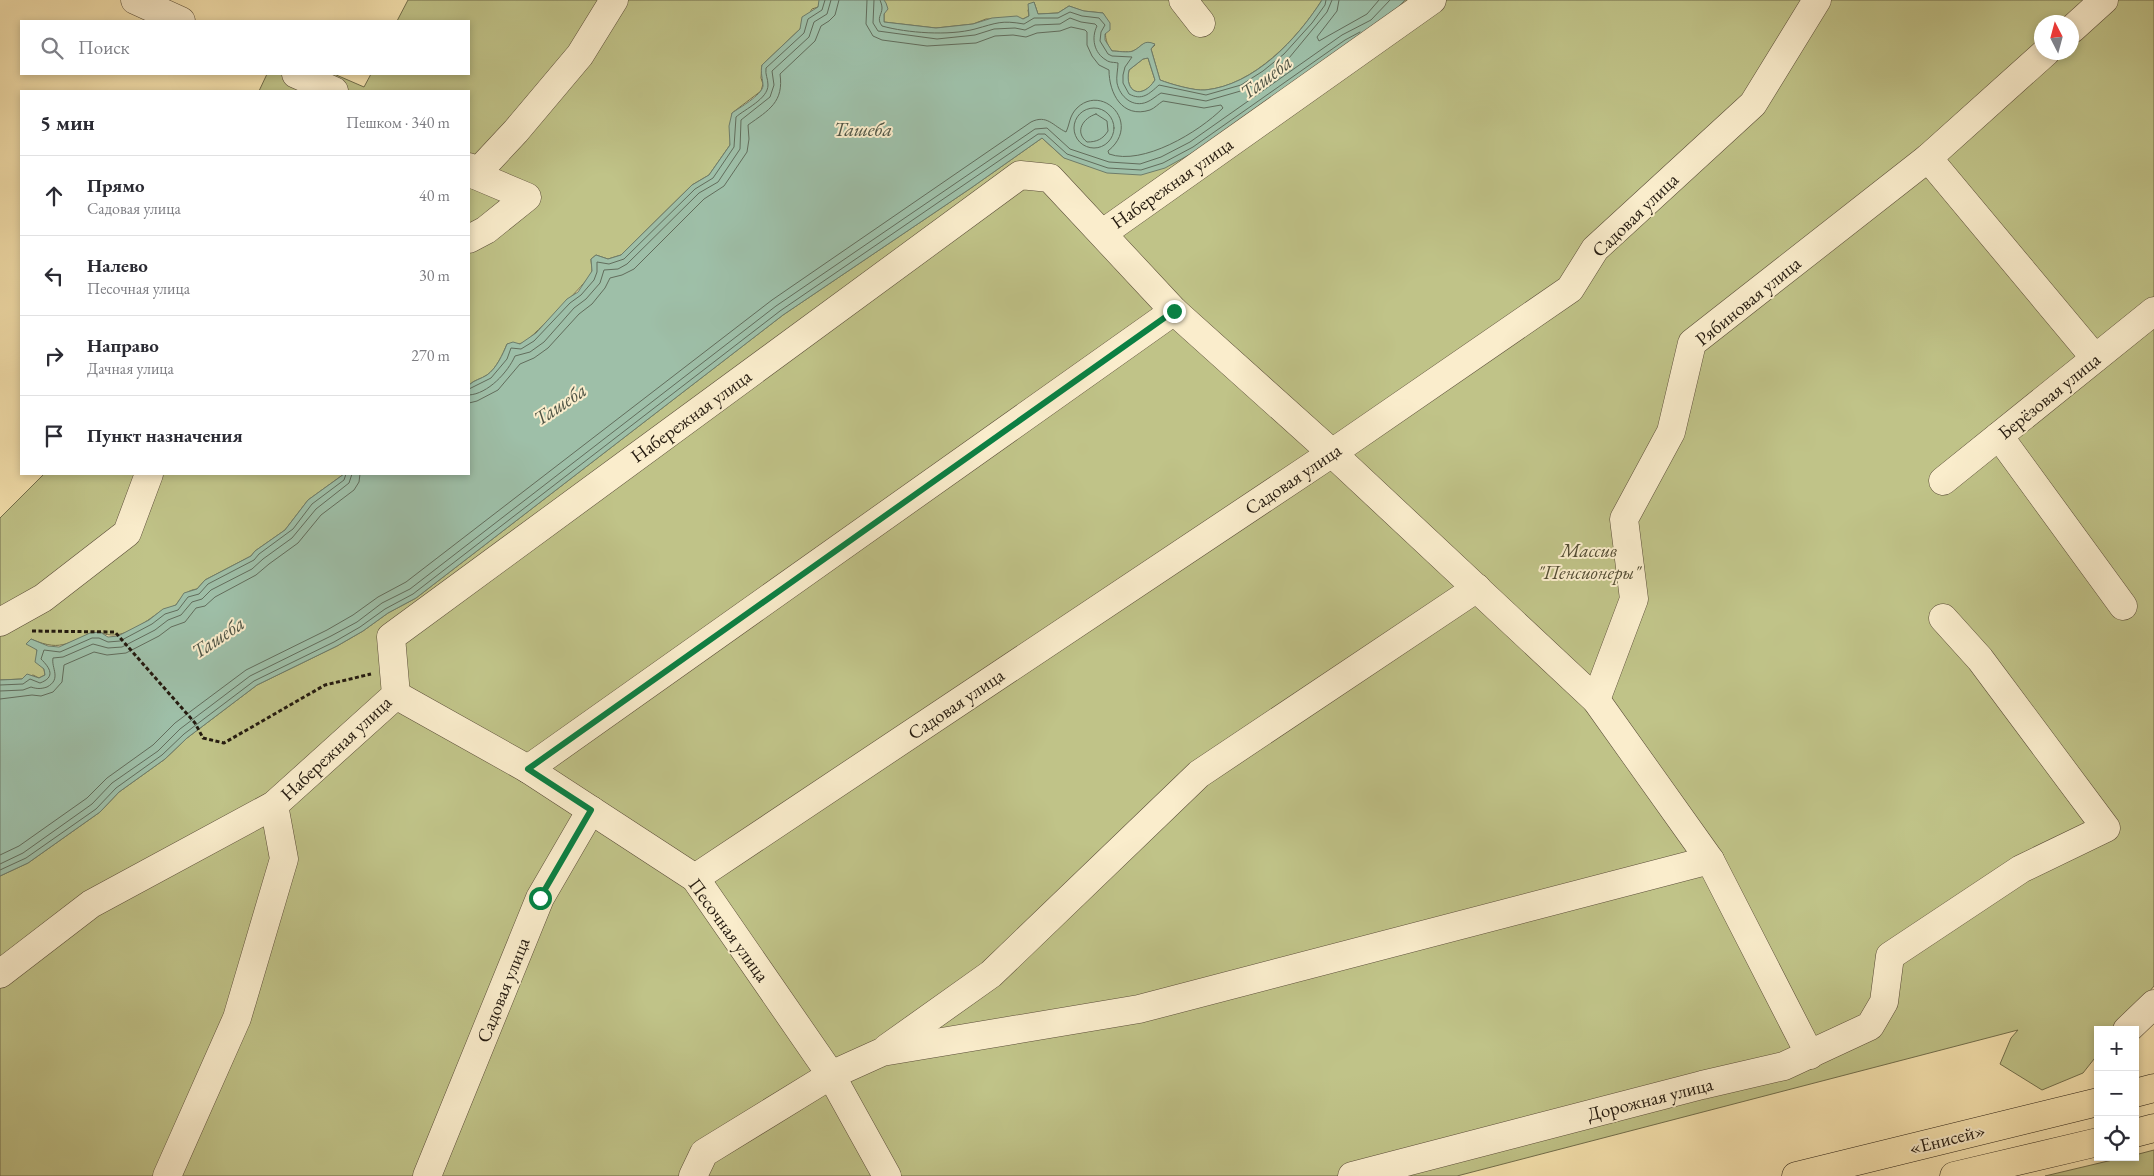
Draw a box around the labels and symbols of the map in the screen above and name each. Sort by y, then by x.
north arrow [2034,15,2079,60]
water label: Ташеба [1235,49,1297,105]
water label: Ташеба [834,116,892,142]
street label: Набережная улица [1106,131,1238,234]
street label: Садовая улица [1586,167,1684,263]
street label: Рябиновая улица [1690,250,1806,351]
route end [1163,300,1186,323]
street label: Берёзовая улица [1993,347,2106,445]
street label: Набережная улица [626,363,757,468]
water label: Ташеба [528,377,592,431]
street label: Садовая улица [1240,437,1347,521]
park label: Массив "Пенсионеры" [1538,538,1642,585]
water label: Ташеба [186,610,250,664]
street label: Садовая улица [903,662,1010,746]
street label: Набережная улица [275,690,397,806]
street label: Песочная улица [683,873,775,987]
route start [529,887,552,910]
street label: Садовая улица [471,933,536,1046]
street label: Дорожная улица [1584,1071,1716,1127]
street label: «Енисей» [1906,1117,1988,1161]

